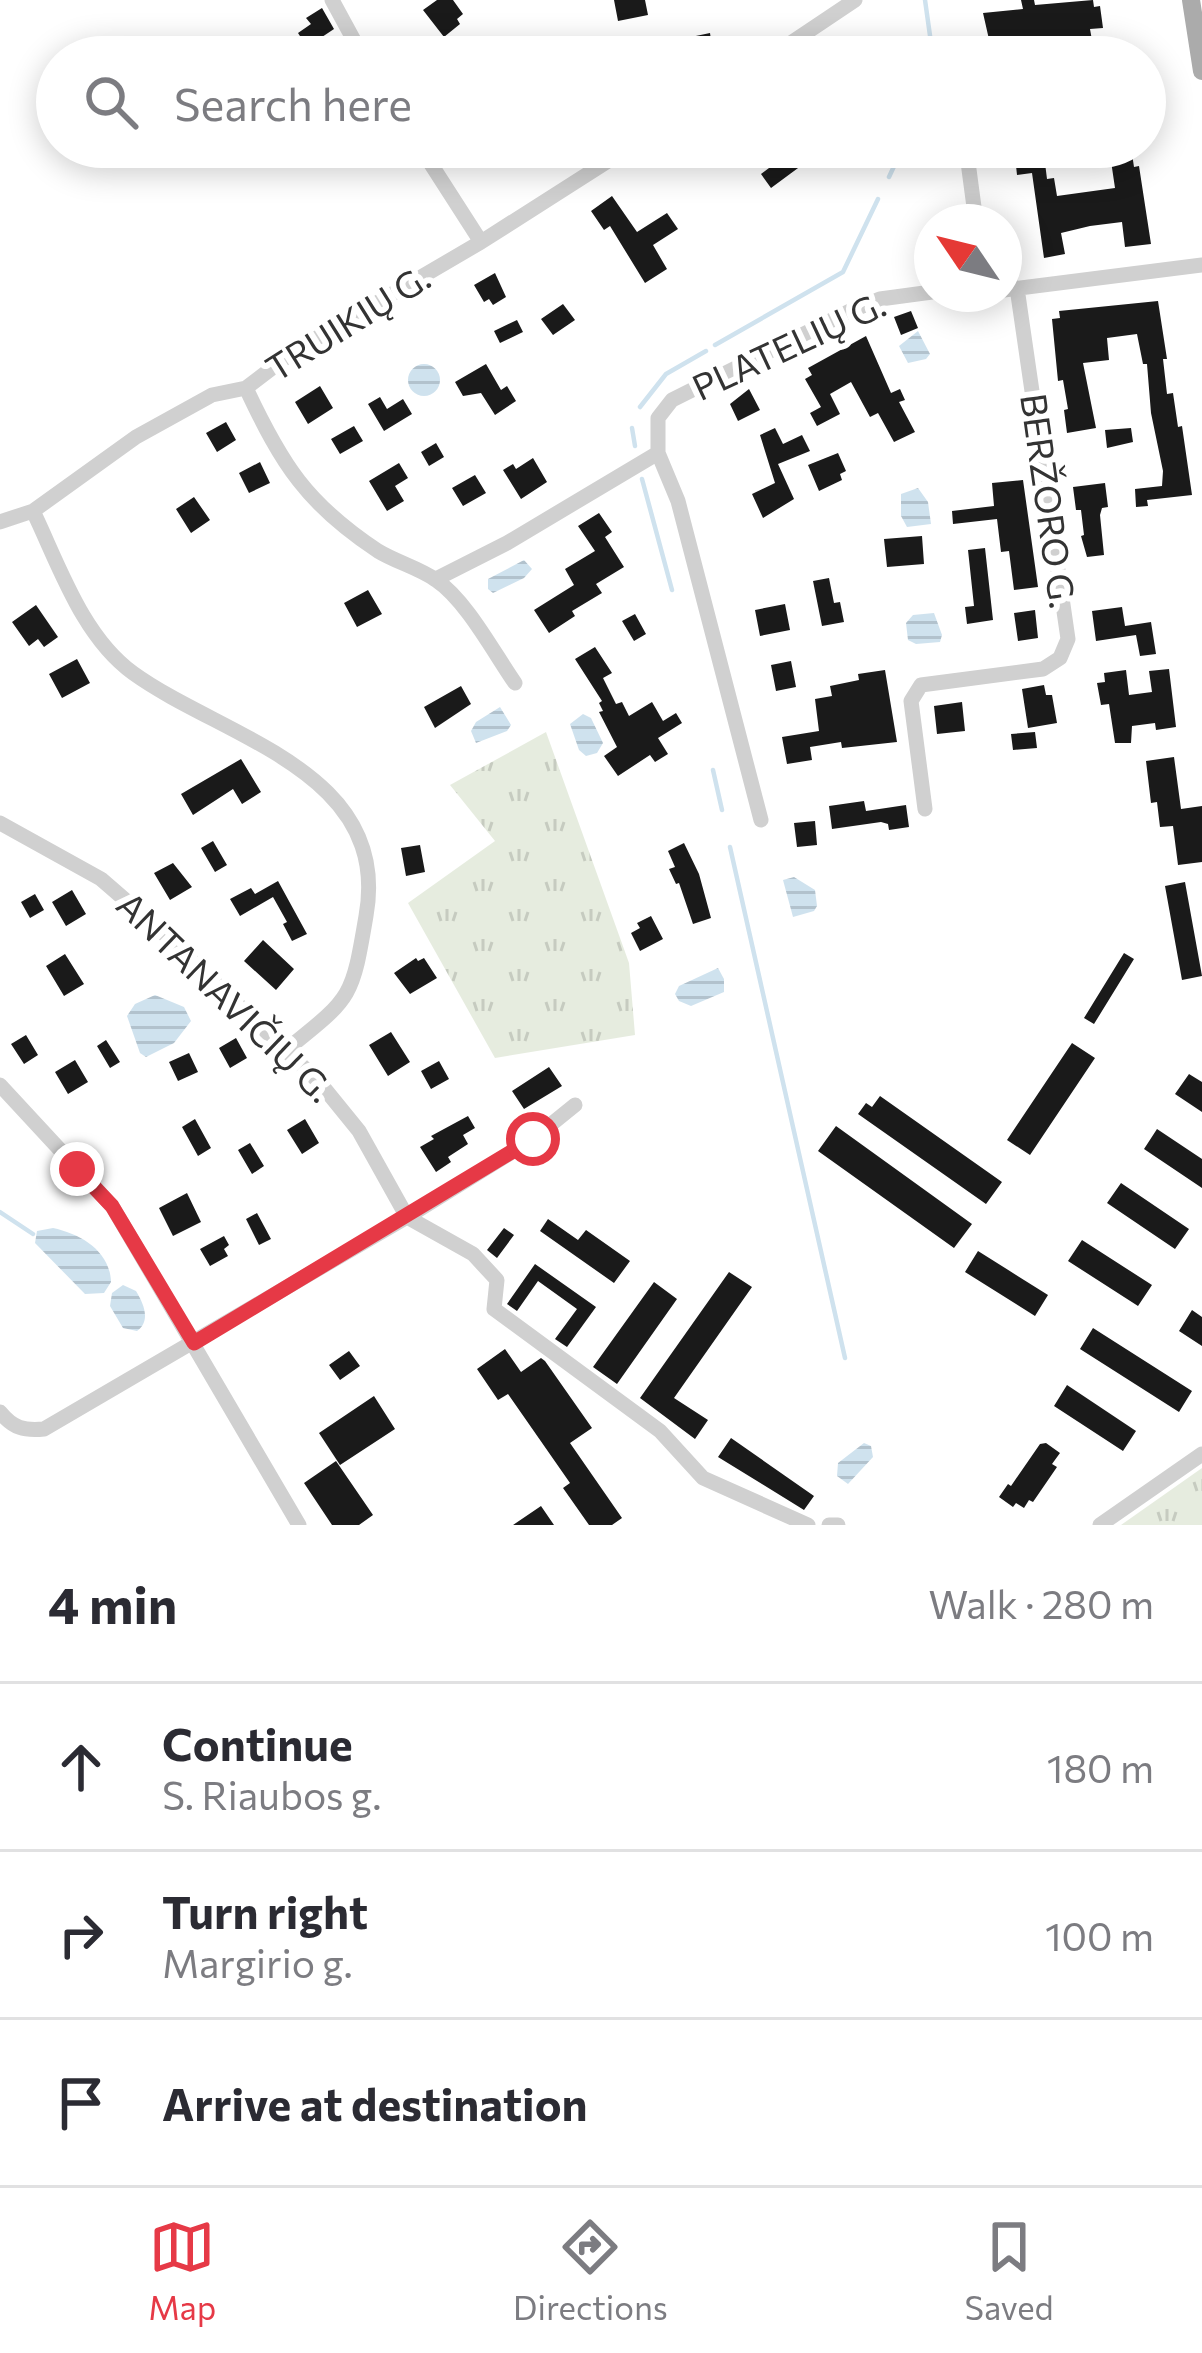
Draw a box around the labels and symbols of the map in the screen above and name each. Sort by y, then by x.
north arrow [914,204,1022,312]
street label: TRUIKIŲ G. [257,254,437,389]
street label: PLATELIŲ G. [685,280,892,408]
street label: BERŽORO G. [1013,390,1087,611]
street label: ANTANAVIČIŲ G. [109,881,344,1110]
route start [506,1112,560,1166]
route end [50,1142,104,1196]

